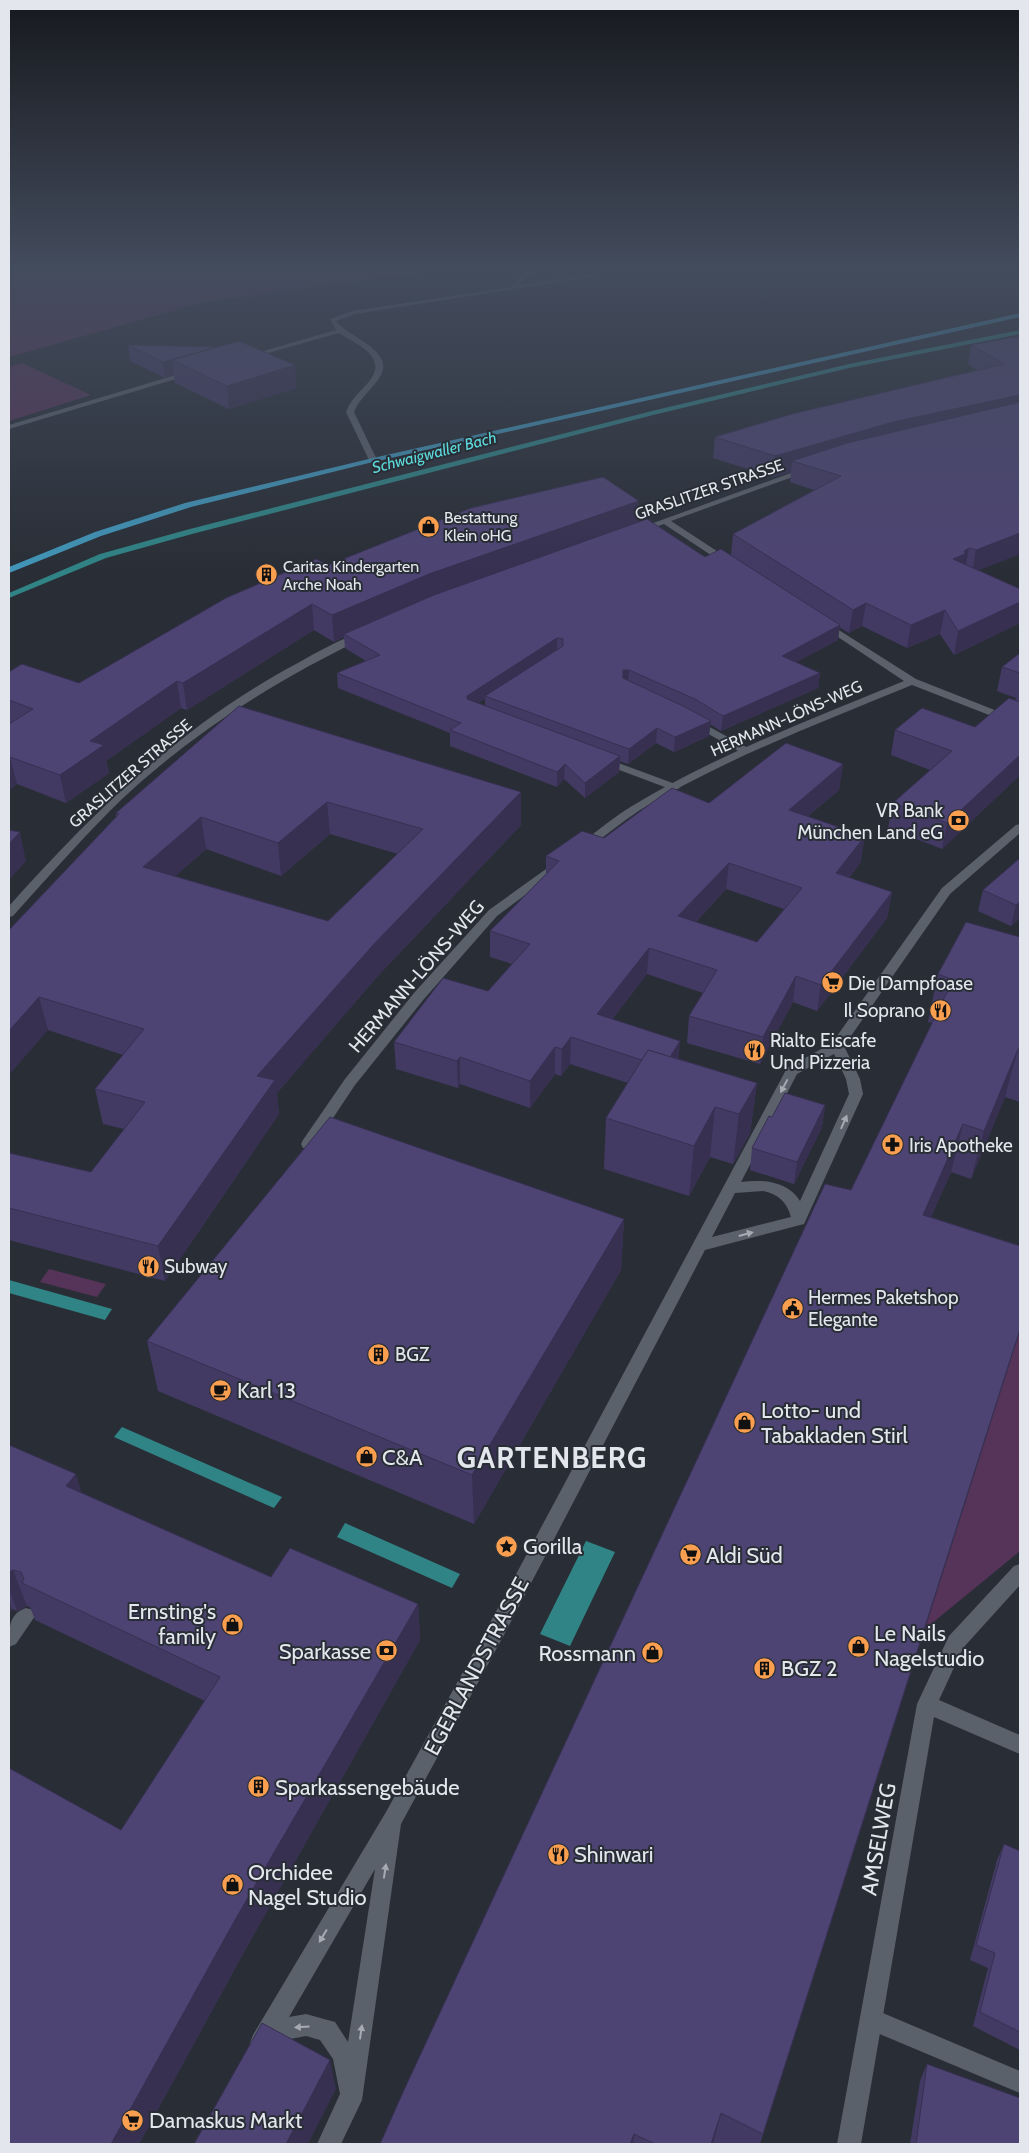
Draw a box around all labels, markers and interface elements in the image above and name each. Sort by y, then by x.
water label: Schwaigwaller Bach [370,428,498,477]
street label: GRASLITZER STRASSE [632,455,786,524]
place label: Bestattung Klein oHG [444,508,518,545]
shop icon: Bestattung Klein oHG [416,514,440,538]
place label: Caritas Kindergarten Arche Noah [283,557,419,594]
building icon: Caritas Kindergarten Arche Noah [255,563,279,587]
street label: HERMANN-LÖNS-WEG [708,676,865,760]
street label: GRASLITZER STRASSE [65,715,196,832]
place label: VR Bank München Land eG [797,799,943,844]
bank icon: VR Bank München Land eG [947,809,971,833]
street label: HERMANN-LÖNS-WEG [344,895,489,1057]
supermarket icon: Die Dampfoase [820,971,844,995]
place label: Die Dampfoase [848,972,973,995]
restaurant icon: Il Soprano [929,998,953,1022]
place label: Il Soprano [843,999,925,1022]
place label: Rialto Eiscafe Und Pizzeria [770,1029,876,1074]
restaurant icon: Rialto Eiscafe Und Pizzeria [742,1039,766,1063]
one-way arrow [780,1079,788,1094]
one-way arrow [840,1115,848,1129]
pharmacy icon: Iris Apotheke [881,1133,905,1157]
place label: Iris Apotheke [909,1134,1013,1157]
one-way arrow [738,1230,753,1238]
restaurant icon: Subway [136,1254,160,1278]
place label: Subway [164,1255,228,1278]
place label: Hermes Paketshop Elegante [808,1286,959,1331]
public building icon: Hermes Paketshop Elegante [780,1296,804,1320]
building icon: BGZ [367,1342,391,1366]
place label: BGZ [395,1343,430,1366]
place label: Karl 13 [237,1377,296,1404]
cafe icon: Karl 13 [209,1378,233,1402]
place label: Lotto- und Tabakladen Stirl [761,1397,909,1449]
shop icon: Lotto- und Tabakladen Stirl [733,1411,757,1435]
district label: GARTENBERG [457,1440,647,1475]
place label: C&A [382,1444,423,1471]
shop icon: C&A [354,1445,378,1469]
place label: Gorilla [523,1533,583,1560]
place icon: Gorilla [495,1534,519,1558]
place label: Aldi Süd [706,1542,783,1569]
supermarket icon: Aldi Süd [678,1543,702,1567]
street label: EGERLANDSTRASSE [418,1573,535,1760]
place label: Ernsting's family [128,1598,216,1650]
shop icon: Ernsting's family [220,1612,244,1636]
place label: Le Nails Nagelstudio [874,1620,984,1672]
shop icon: Le Nails Nagelstudio [846,1634,870,1658]
place label: Sparkasse [279,1638,371,1665]
bank icon: Sparkasse [375,1639,399,1663]
place label: Rossmann [538,1640,636,1667]
shop icon: Rossmann [640,1641,664,1665]
place label: BGZ 2 [781,1655,837,1682]
building icon: BGZ 2 [753,1656,777,1680]
place label: Sparkassengebäude [275,1774,460,1801]
building icon: Sparkassengebäude [247,1775,271,1799]
street label: AMSELWEG [855,1781,902,1897]
place label: Shinwari [574,1841,653,1868]
restaurant icon: Shinwari [546,1842,570,1866]
place label: Orchidee Nagel Studio [248,1859,367,1911]
one-way arrow [381,1863,389,1879]
shop icon: Orchidee Nagel Studio [220,1873,244,1897]
one-way arrow [319,1930,328,1943]
one-way arrow [294,2023,310,2031]
one-way arrow [357,2023,365,2039]
place label: Damaskus Markt [149,2107,303,2134]
supermarket icon: Damaskus Markt [121,2108,145,2132]

